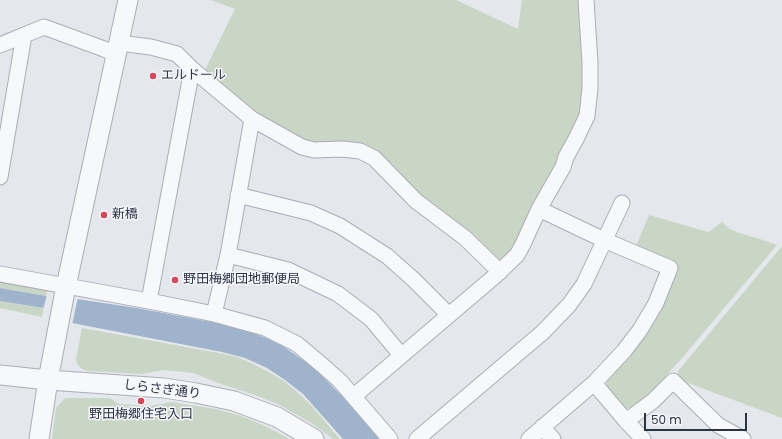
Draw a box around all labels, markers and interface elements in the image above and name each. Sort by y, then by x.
place label: エルドール [161,68,226,84]
marker: エルドール [148,71,158,81]
place label: 新橋 [112,207,138,223]
marker: 新橋 [99,210,109,220]
place label: 野田梅郷団地郵便局 [183,272,300,288]
marker: 野田梅郷団地郵便局 [170,275,180,285]
street label: しらさぎ通り [122,378,202,402]
marker: 野田梅郷住宅入口 [136,396,146,406]
scale bar [646,405,749,431]
place label: 野田梅郷住宅入口 [89,407,193,423]
text: 50 m [651,411,682,428]

